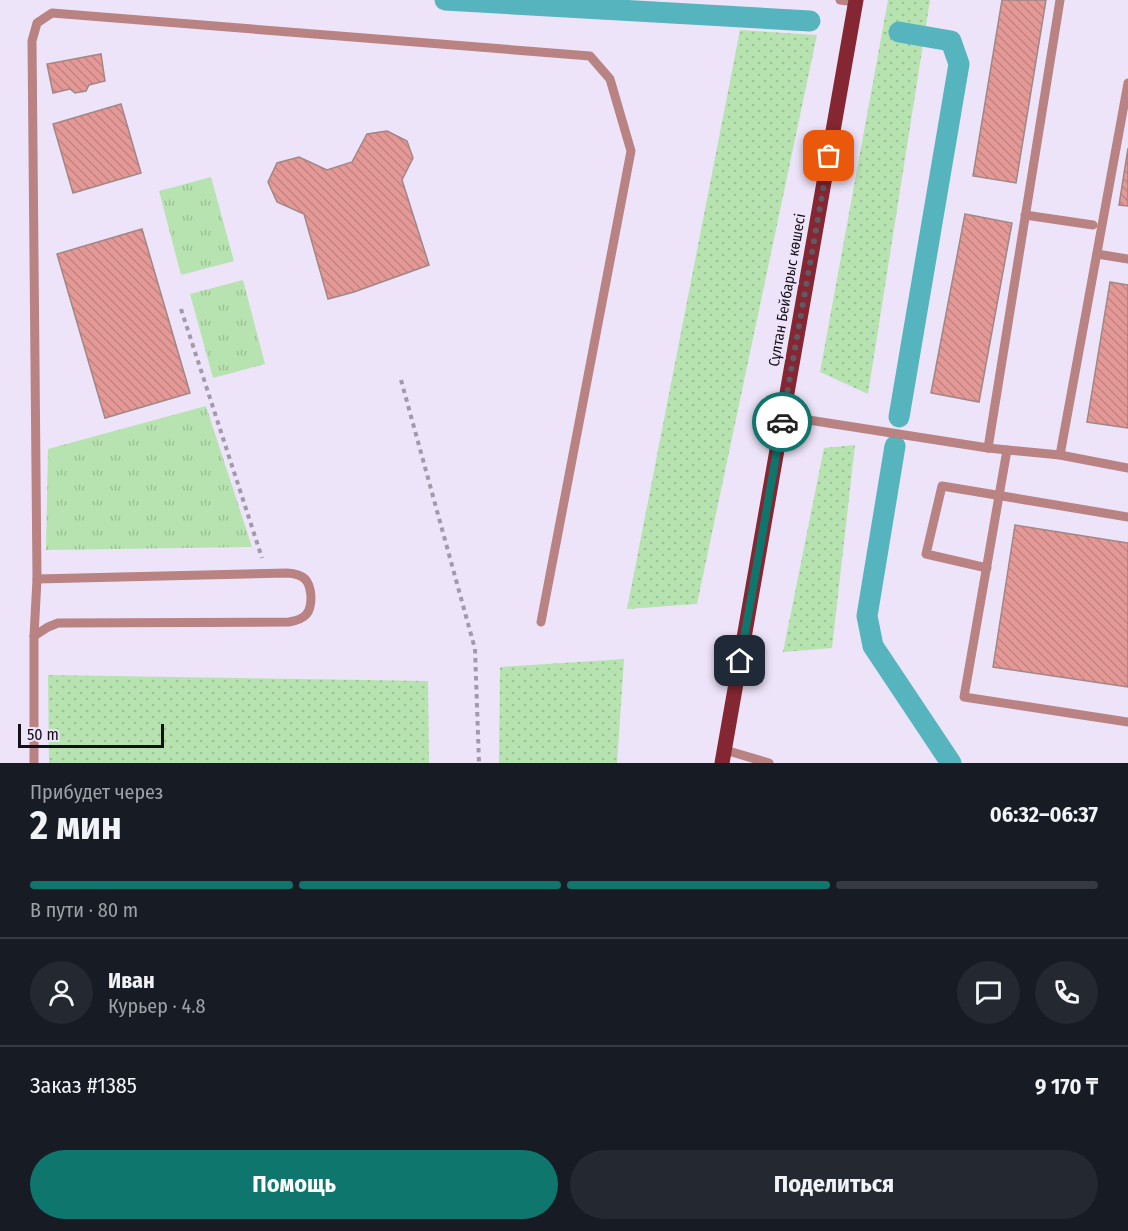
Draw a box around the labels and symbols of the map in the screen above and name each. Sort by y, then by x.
pin [803,130,854,181]
street label: Сұлтан Бейбарыс көшесі [765,212,809,368]
courier [752,392,812,452]
pin [714,635,765,686]
scale bar [18,721,164,748]

